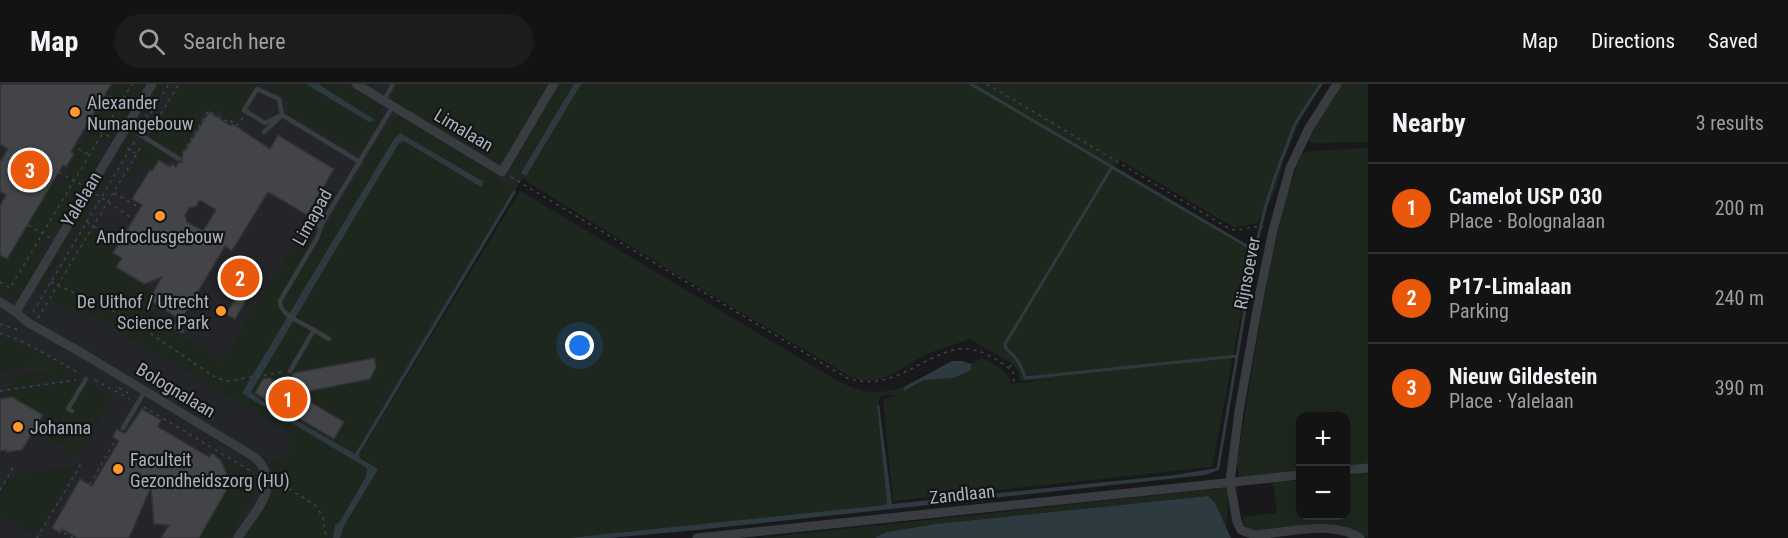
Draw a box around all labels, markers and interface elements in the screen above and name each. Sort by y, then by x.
search box [114,14,534,68]
text: Map [30,25,78,58]
icon: search [135,25,168,58]
text: Search here [183,29,286,54]
text: Map [1522,29,1558,53]
text: Directions [1591,29,1675,53]
text: Saved [1708,29,1758,53]
place label: Alexander Numangebouw [87,92,194,134]
street label: Limalaan [431,104,497,156]
marker: Alexander Numangebouw [68,105,82,119]
text: Nearby [1392,108,1466,138]
text: 3 results [1696,111,1764,135]
pin: 3 [10,148,50,193]
street label: Yalelaan [57,168,105,230]
text: Camelot USP 030 [1449,184,1602,209]
street label: Limapad [288,185,336,249]
text: 1 [1406,196,1417,220]
text: 200 m [1715,196,1764,220]
marker: Androclusgebouw [153,209,167,223]
text: Place · Bolognalaan [1449,209,1605,233]
place label: Androclusgebouw [96,226,224,247]
street label: Rijnsoever [1230,234,1264,311]
pin: 2 [220,256,260,300]
text: P17-Limalaan [1449,274,1572,299]
text: 2 [1406,286,1417,310]
text: 240 m [1715,286,1764,310]
place label: De Uithof / Utrecht Science Park [77,291,209,333]
text: Parking [1449,299,1509,323]
marker: De Uithof / Utrecht Science Park [214,304,228,318]
your location [565,331,594,360]
street label: Bolognalaan [133,358,219,422]
text: Nieuw Gildestein [1449,364,1597,389]
pin: 1 [268,376,308,422]
text: 3 [1406,376,1417,400]
text: 390 m [1715,376,1764,400]
text: Place · Yalelaan [1449,389,1574,413]
map controls [1296,412,1350,520]
button: + [1296,412,1350,466]
place label: Johanna [30,417,91,438]
marker: Johanna [11,420,25,434]
place label: Faculteit Gezondheidszorg (HU) [130,449,290,492]
marker: Faculteit Gezondheidszorg (HU) [111,462,125,476]
button: − [1296,466,1350,520]
street label: Zandlaan [928,480,996,508]

